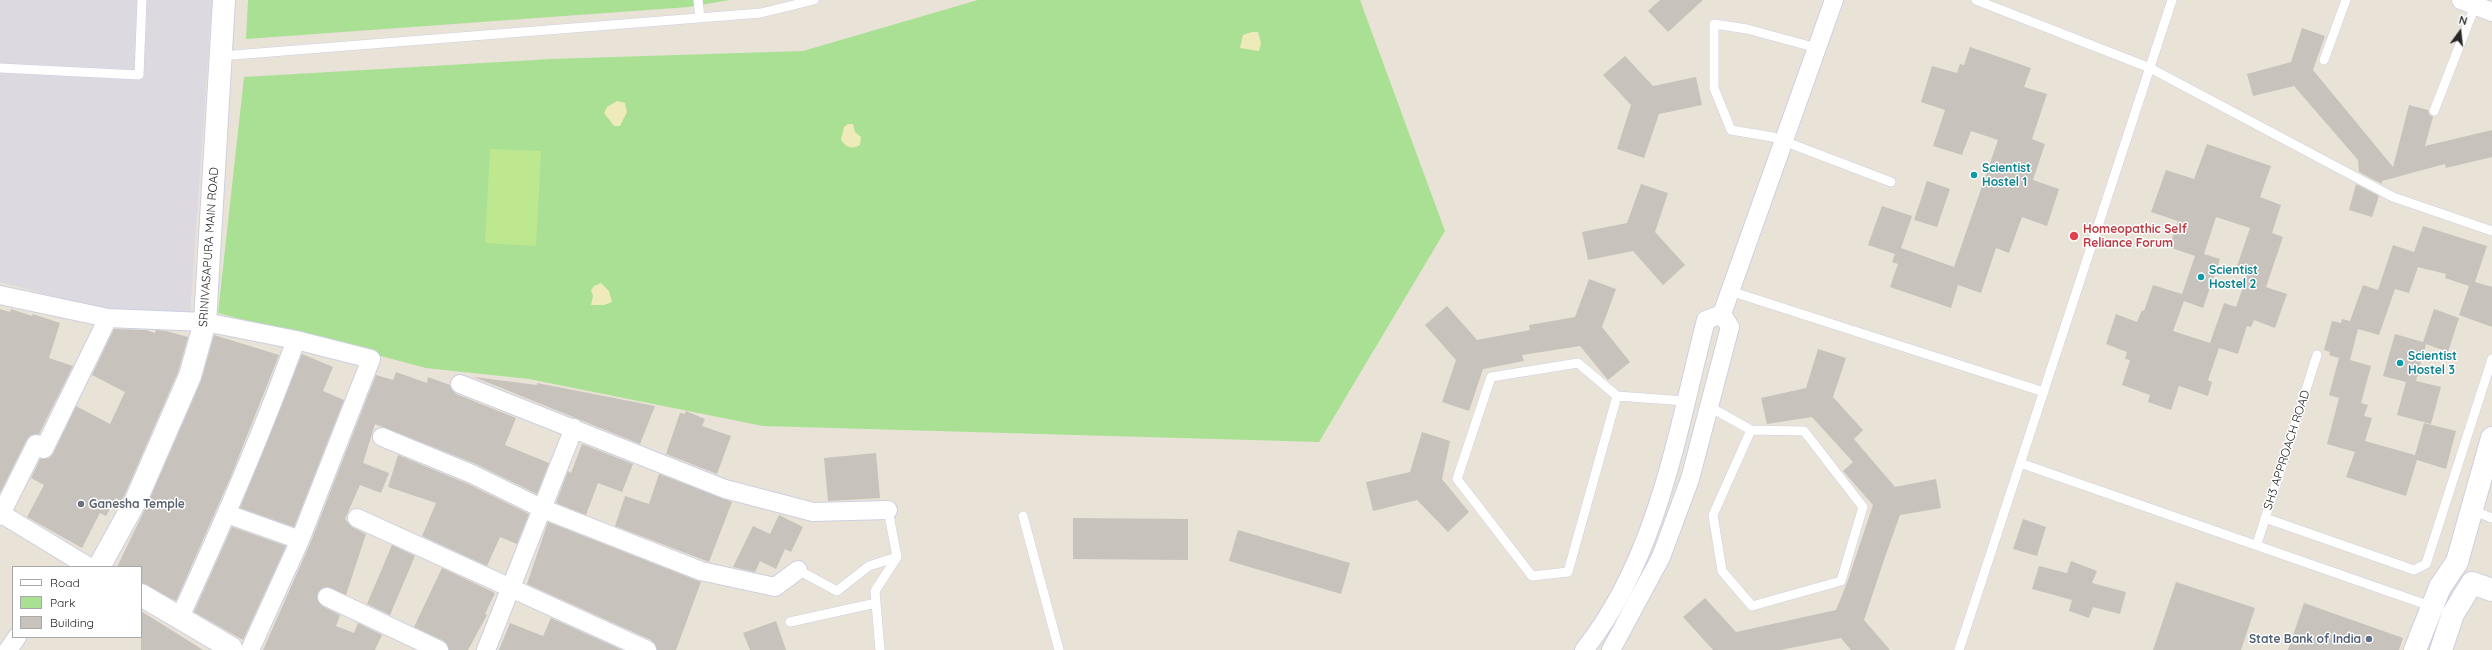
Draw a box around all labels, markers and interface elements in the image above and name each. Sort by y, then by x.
north arrow [2440,12,2480,52]
text: N [2457,13,2469,28]
place label: Scientist Hostel 1 [1982,161,2031,189]
street label: SRINIVASAPURA MAIN ROAD [196,167,222,327]
marker: Scientist Hostel 1 [1969,170,1979,180]
place label: Homeopathic Self Reliance Forum [2083,222,2187,250]
marker: Homeopathic Self Reliance Forum [2068,230,2080,242]
place label: Scientist Hostel 2 [2209,263,2258,291]
marker: Scientist Hostel 2 [2196,272,2206,282]
place label: Scientist Hostel 3 [2408,349,2457,377]
marker: Scientist Hostel 3 [2395,358,2405,368]
street label: SH3 APPROACH ROAD [2261,388,2313,512]
place label: Ganesha Temple [89,497,185,511]
marker: Ganesha Temple [76,499,86,509]
legend [12,566,142,638]
text: Road [50,575,80,590]
text: Park [50,595,75,610]
text: Building [50,615,94,630]
place label: State Bank of India [2249,632,2361,646]
marker: State Bank of India [2364,634,2374,644]

